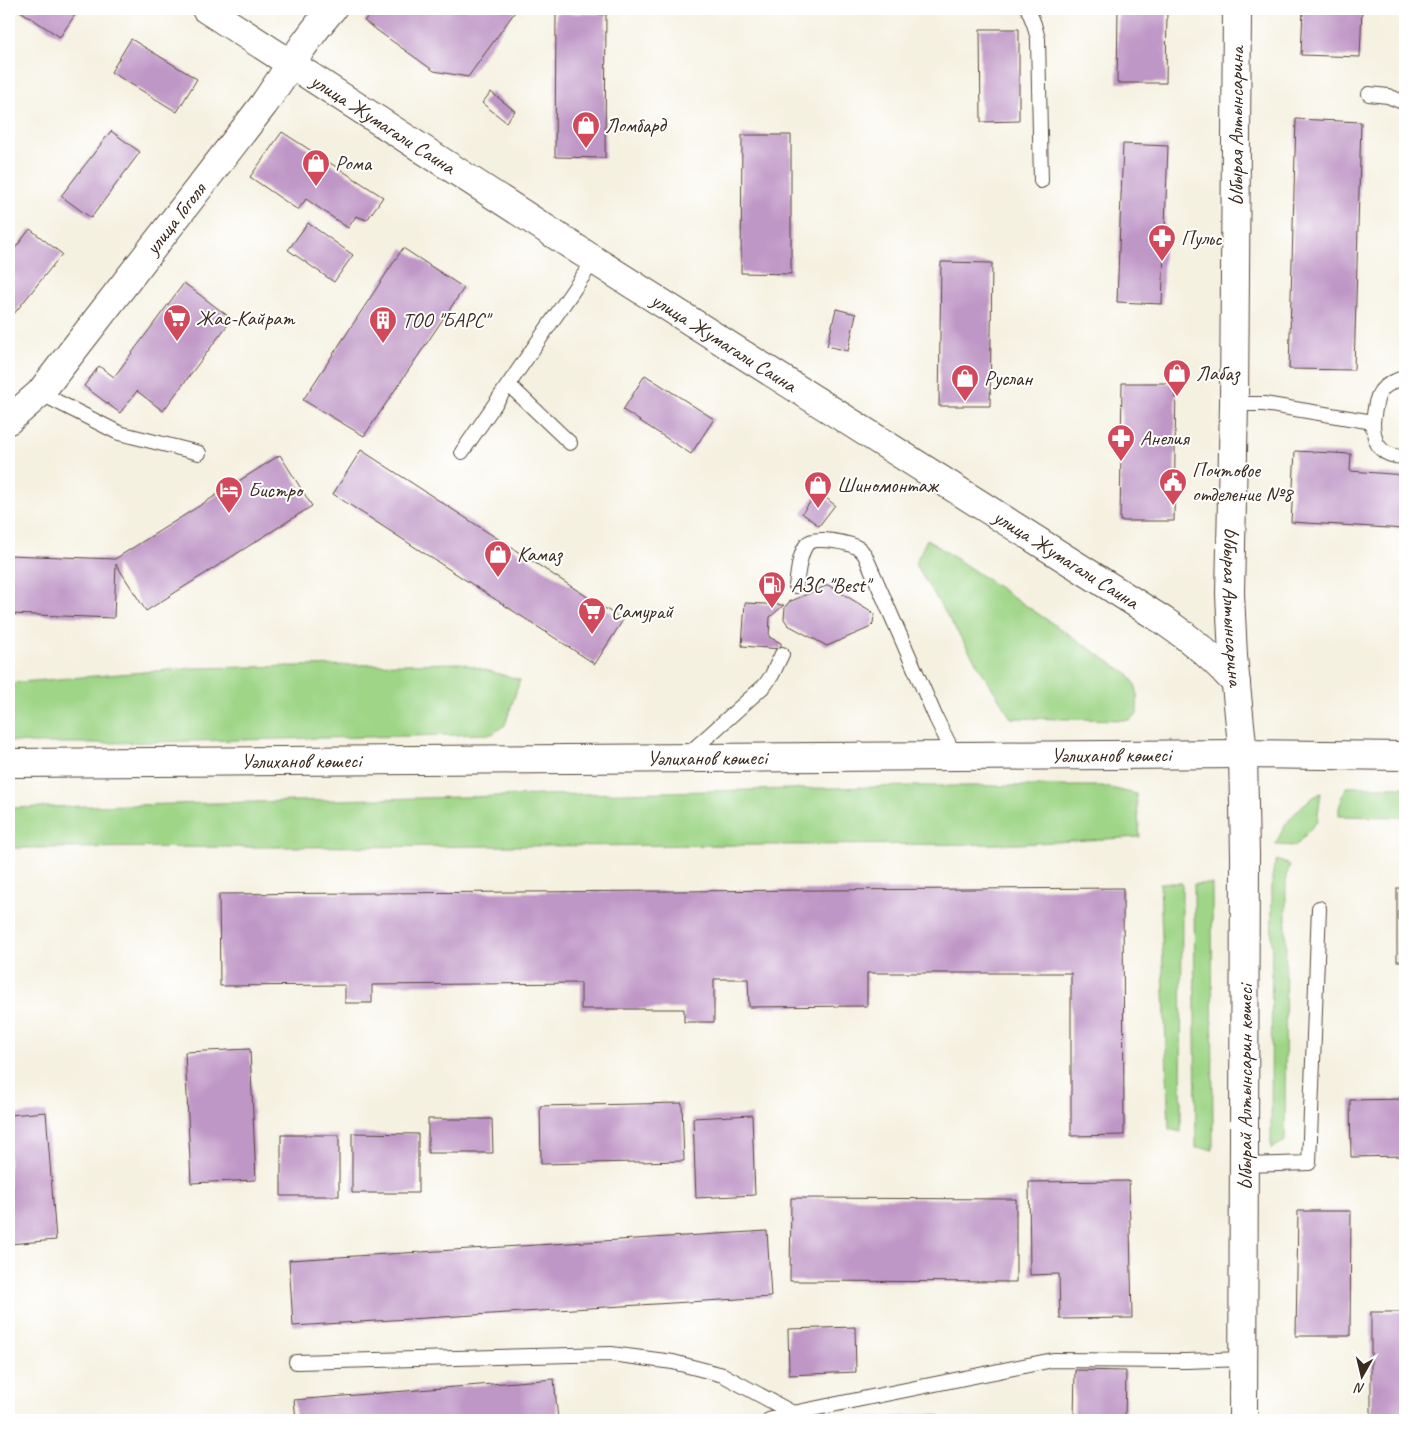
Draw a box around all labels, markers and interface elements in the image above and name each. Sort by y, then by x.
street label: Ыбырая Алтынсарина [1223,44,1249,205]
street label: улица Жумагали Саина [304,66,462,181]
shop icon: Ломбард [571,110,601,149]
place label: Ломбард [605,112,668,138]
shop icon: Рома [301,148,331,187]
place label: Рома [335,150,373,176]
street label: улица Гоголя [138,176,212,261]
pharmacy icon: Пульс [1147,223,1177,262]
place label: Пульс [1181,225,1223,251]
street label: улица Жумагали Саина [645,286,803,399]
supermarket icon: Жас-Кайрат [162,303,192,342]
place label: Жас-Кайрат [196,305,295,331]
building icon: ТОО "БАРС" [368,305,398,344]
place label: ТОО "БАРС" [402,307,493,333]
shop icon: Лабаз [1162,358,1192,397]
place label: Лабаз [1196,360,1241,386]
shop icon: Руслан [950,363,980,402]
place label: Руслан [984,365,1033,391]
pharmacy icon: Анелия [1106,423,1136,462]
place label: Анелия [1140,425,1191,451]
place label: Почтовое отделение №8 [1192,457,1295,507]
public building icon: Почтовое отделение №8 [1158,467,1188,506]
shop icon: Шиномонтаж [803,470,833,509]
place label: Шиномонтаж [837,472,940,498]
hotel icon: Бистро [214,475,244,514]
place label: Бистро [248,477,305,503]
street label: улица Жумагали Саина [987,502,1145,616]
street label: Ыбырая Алтынсарина [1217,527,1249,690]
shop icon: Камаз [483,539,513,578]
place label: Камаз [517,541,563,567]
fuel station icon: АЗС "Best" [757,570,787,609]
place label: АЗС "Best" [791,572,874,598]
supermarket icon: Самурай [577,596,607,635]
place label: Самурай [611,598,674,624]
street label: Уәлиханов көшесі [1051,742,1174,768]
street label: Уәлиханов көшесі [647,744,770,771]
street label: Уәлиханов көшесі [241,747,364,774]
street label: Ыбырай Алтынсарин көшесі [1232,981,1258,1190]
north arrow [1336,1352,1386,1402]
text: N [1352,1379,1366,1397]

